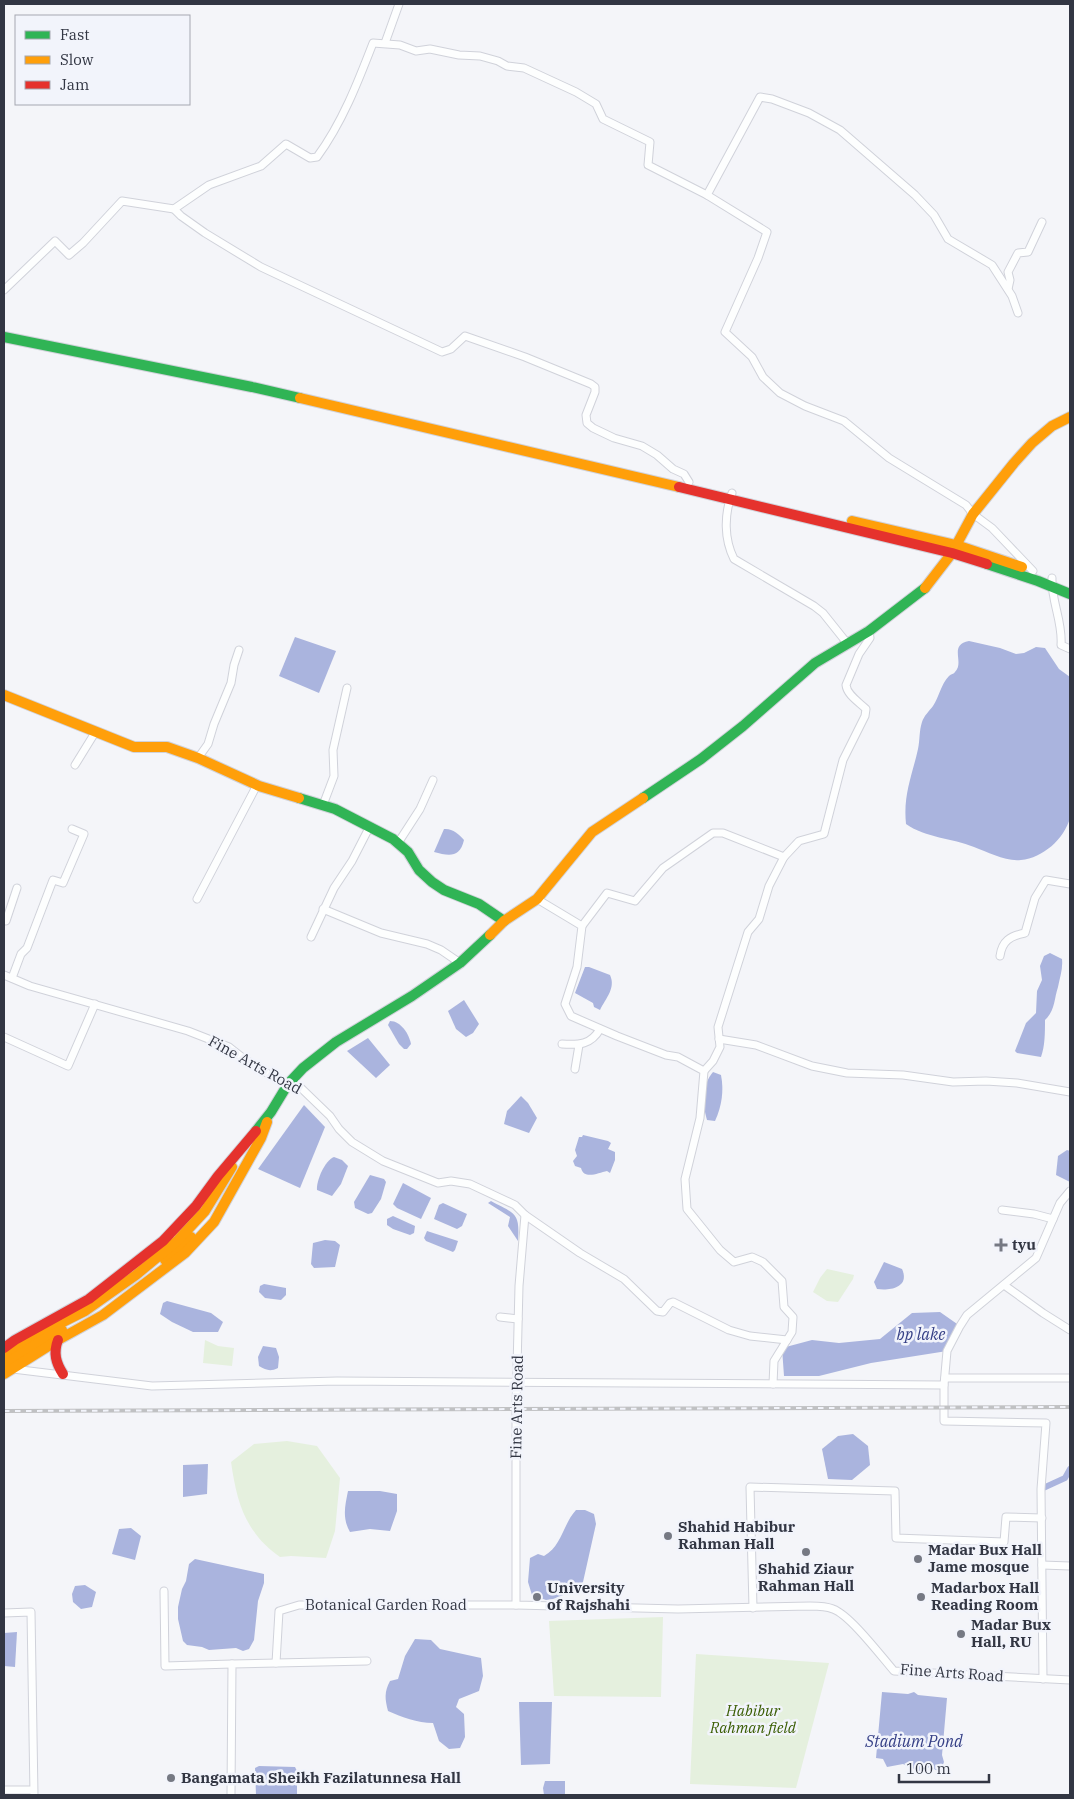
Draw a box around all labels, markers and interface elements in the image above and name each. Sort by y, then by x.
legend [15,15,190,105]
text: Fast [60,25,90,44]
text: Slow [60,50,94,69]
text: Jam [60,75,89,94]
street label: Fine Arts Road [205,1031,305,1098]
place label: tyu [1012,1235,1036,1254]
marker: tyu [994,1238,1008,1252]
water label: bp lake [897,1324,945,1344]
street label: Fine Arts Road [506,1355,527,1459]
place label: Shahid Habibur Rahman Hall [678,1517,796,1553]
marker: Shahid Habibur Rahman Hall [662,1530,674,1542]
place label: Madar Bux Hall Jame mosque [928,1540,1042,1576]
marker: Shahid Ziaur Rahman Hall [800,1546,812,1558]
marker: Madar Bux Hall Jame mosque [912,1553,924,1565]
place label: Shahid Ziaur Rahman Hall [758,1559,855,1595]
place label: University of Rajshahi [547,1578,630,1614]
place label: Madarbox Hall Reading Room [931,1578,1039,1614]
marker: University of Rajshahi [531,1591,543,1603]
marker: Madarbox Hall Reading Room [915,1591,927,1603]
street label: Botanical Garden Road [305,1595,467,1614]
place label: Madar Bux Hall, RU [971,1615,1051,1651]
marker: Madar Bux Hall, RU [955,1628,967,1640]
street label: Fine Arts Road [900,1659,1004,1686]
park label: Habibur Rahman field [709,1701,797,1737]
water label: Stadium Pond [864,1731,963,1751]
scale bar [899,1752,989,1784]
text: 100 m [906,1759,951,1778]
place label: Bangamata Sheikh Fazilatunnesa Hall [181,1768,461,1787]
marker: Bangamata Sheikh Fazilatunnesa Hall [165,1772,177,1784]

